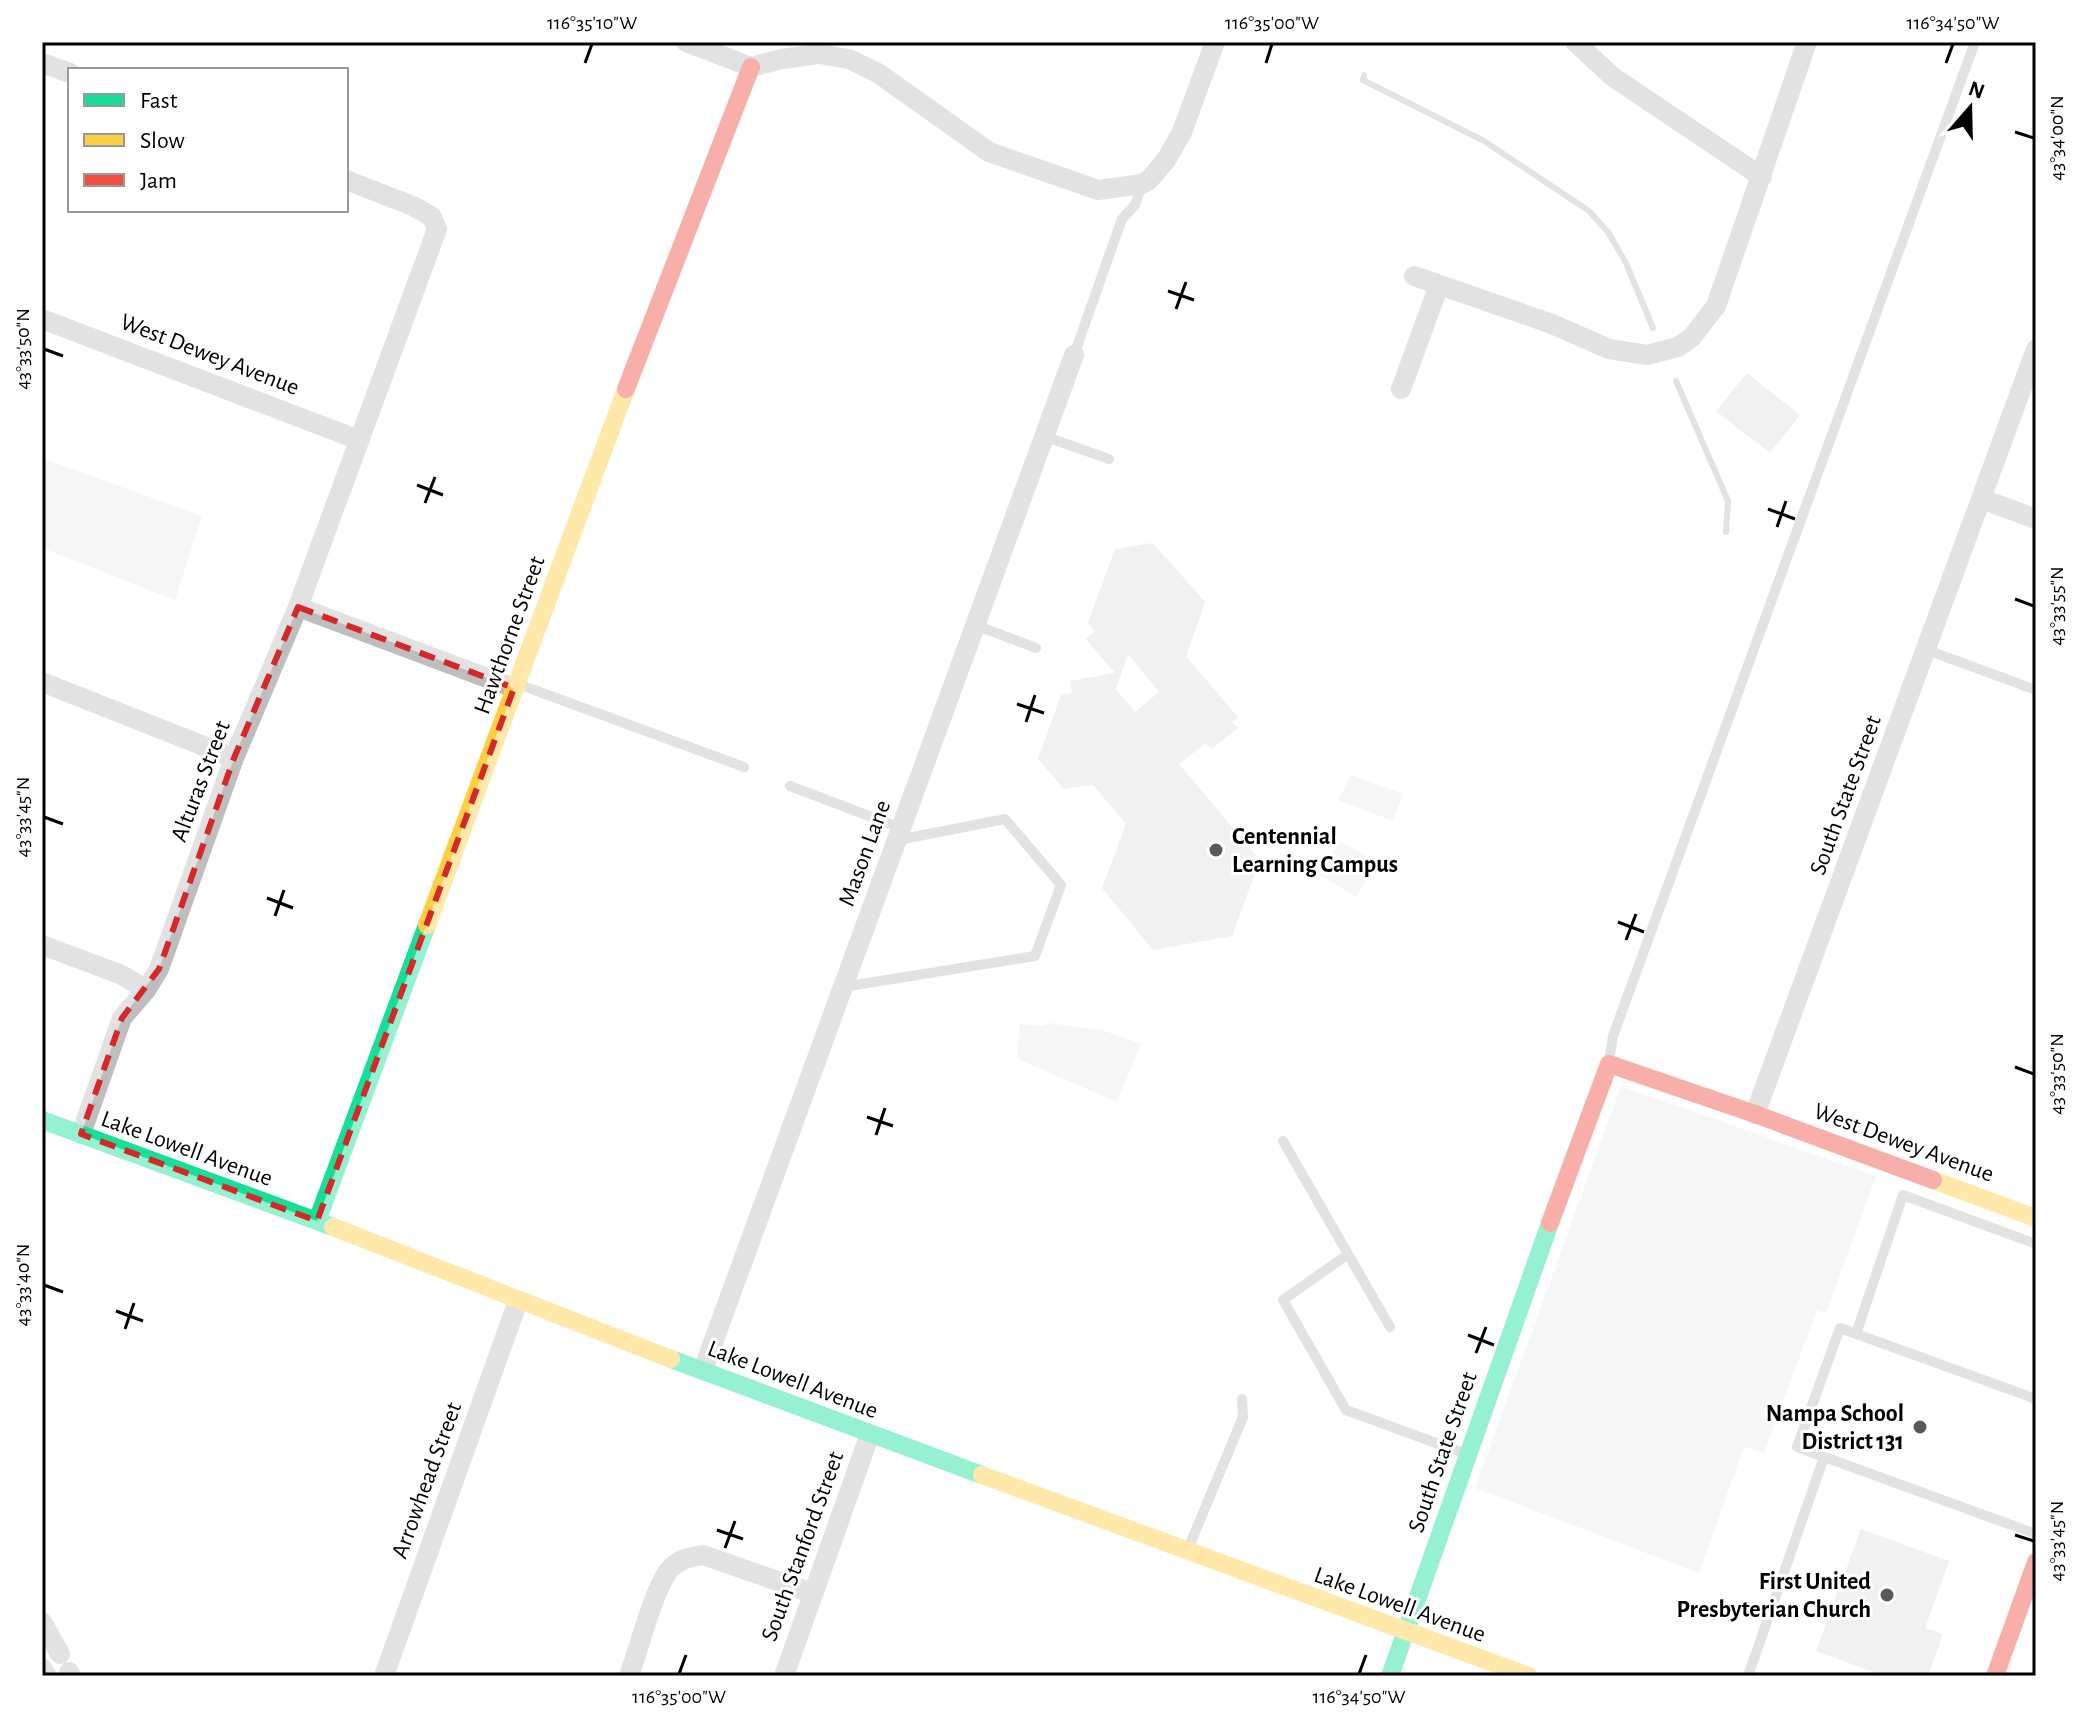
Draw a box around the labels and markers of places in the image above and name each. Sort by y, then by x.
place label: Centennial Learning Campus [1232,825,1398,877]
marker: Centennial Learning Campus [1207,841,1225,859]
place label: Nampa School District 131 [1766,1402,1904,1454]
marker: Nampa School District 131 [1911,1418,1929,1436]
place label: First United Presbyterian Church [1676,1570,1871,1622]
marker: First United Presbyterian Church [1878,1586,1896,1604]

